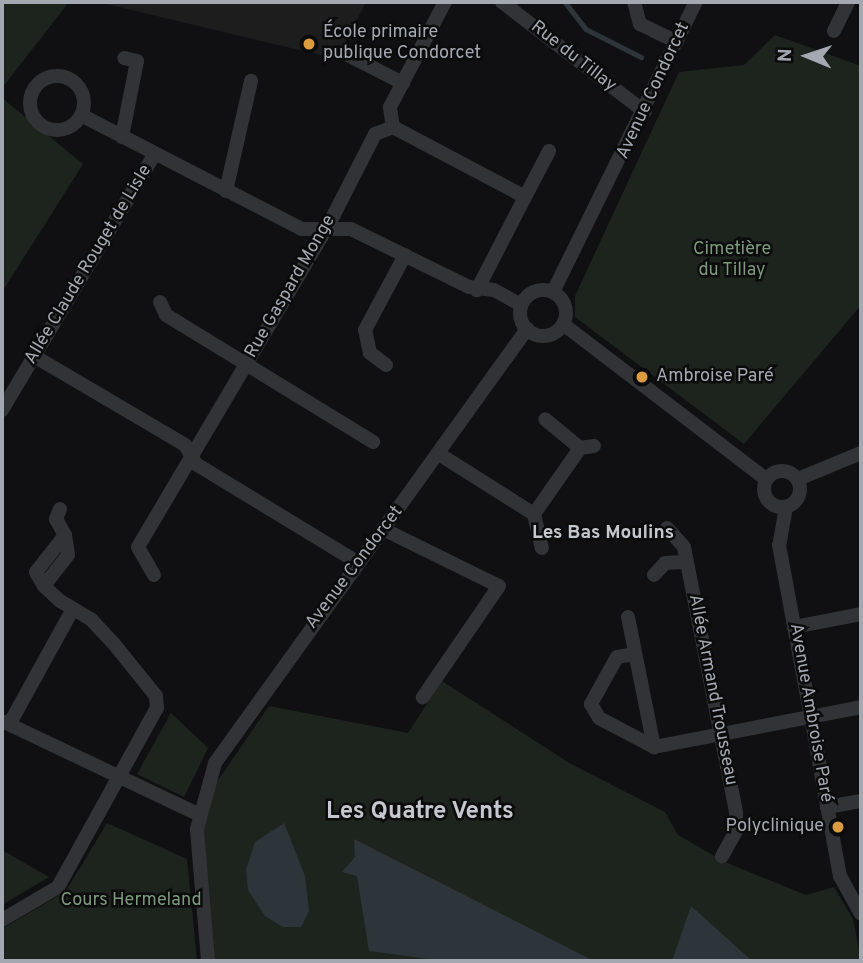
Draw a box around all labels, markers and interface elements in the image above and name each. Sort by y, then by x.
street label: Rue du Tillay [526,17,620,97]
street label: Avenue Condorcet [613,19,695,163]
north arrow [772,21,842,91]
place label: École primaire publique Condorcet [323,23,481,66]
marker: École primaire publique Condorcet [301,36,317,52]
text: N [774,48,798,63]
street label: Allée Claude Rouget de Lisle [21,161,157,369]
street label: Rue Gaspard Monge [241,212,341,362]
park label: Cimetière du Tillay [693,240,771,282]
place label: Ambroise Paré [656,366,774,388]
marker: Ambroise Paré [634,369,650,385]
street label: Avenue Condorcet [302,502,408,634]
district label: Les Bas Moulins [532,523,674,545]
street label: Allée Armand Trousseau [683,592,741,788]
street label: Avenue Ambroise Paré [784,621,836,805]
district label: Les Quatre Vents [326,799,514,827]
place label: Polyclinique [726,816,824,838]
marker: Polyclinique [830,819,846,835]
park label: Cours Hermeland [60,890,202,912]

